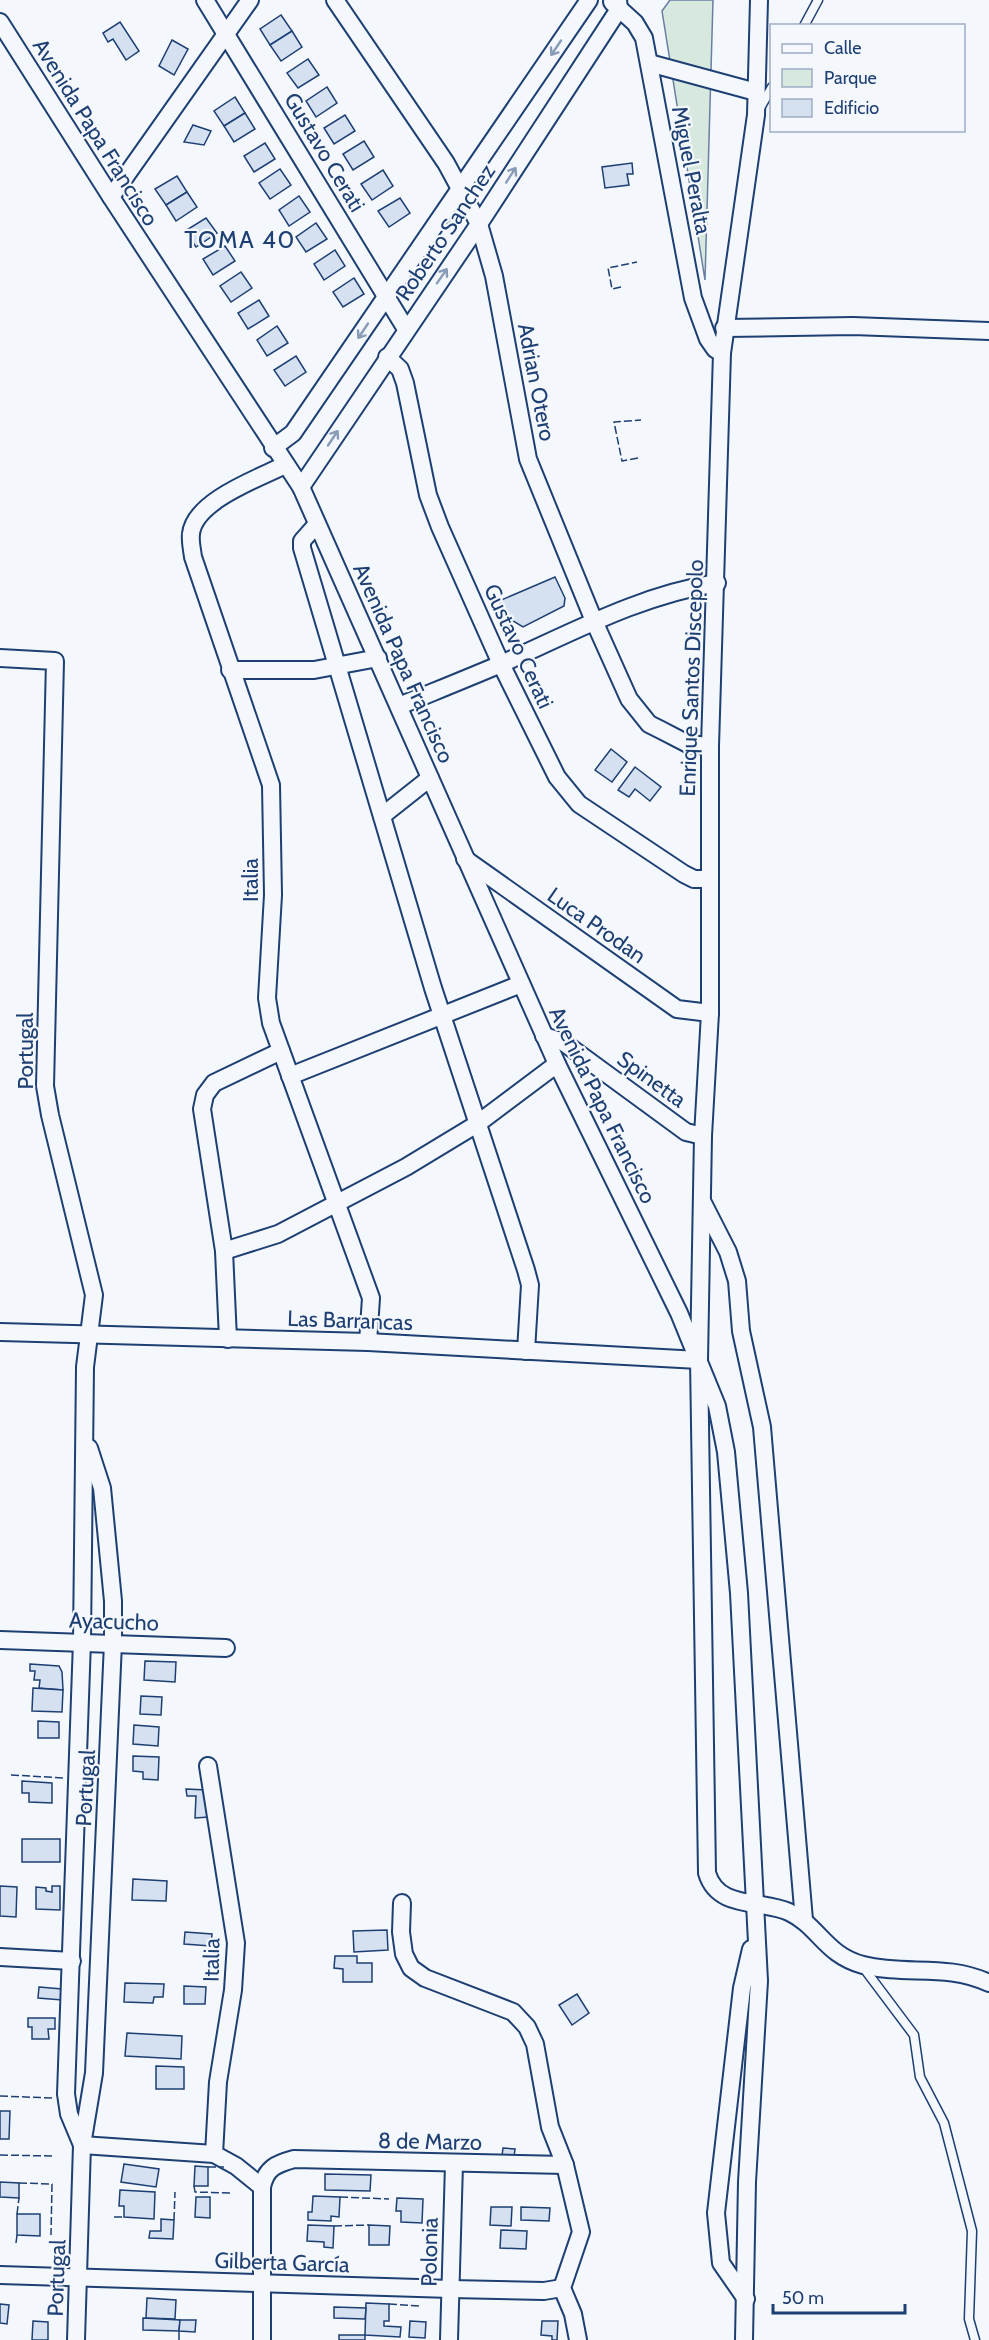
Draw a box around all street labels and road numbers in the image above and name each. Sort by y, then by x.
street label: Avenida Papa Francisco [27,34,164,231]
street label: Gustavo Cerati [278,88,371,217]
street label: Miguel Peralta [666,104,717,237]
street label: Roberto Sanchez [390,159,501,306]
street label: Adrian Otero [512,321,561,443]
street label: Avenida Papa Francisco [347,559,460,767]
street label: Enrique Santos Discepolo [674,559,709,797]
street label: Gustavo Cerati [478,580,559,713]
street label: Italia [237,858,264,902]
street label: Luca Prodan [542,882,651,969]
street label: Avenida Papa Francisco [543,1002,662,1208]
street label: Portugal [12,1012,39,1090]
street label: Spinetta [612,1045,692,1114]
street label: Las Barrancas [287,1305,413,1336]
street label: Ayacucho [69,1606,159,1637]
street label: Portugal [70,1748,101,1827]
street label: Italia [198,1937,225,1982]
street label: 8 de Marzo [378,2127,482,2156]
street label: Polonia [415,2217,444,2287]
street label: Portugal [42,2238,71,2317]
street label: Gilberta García [214,2247,350,2278]

